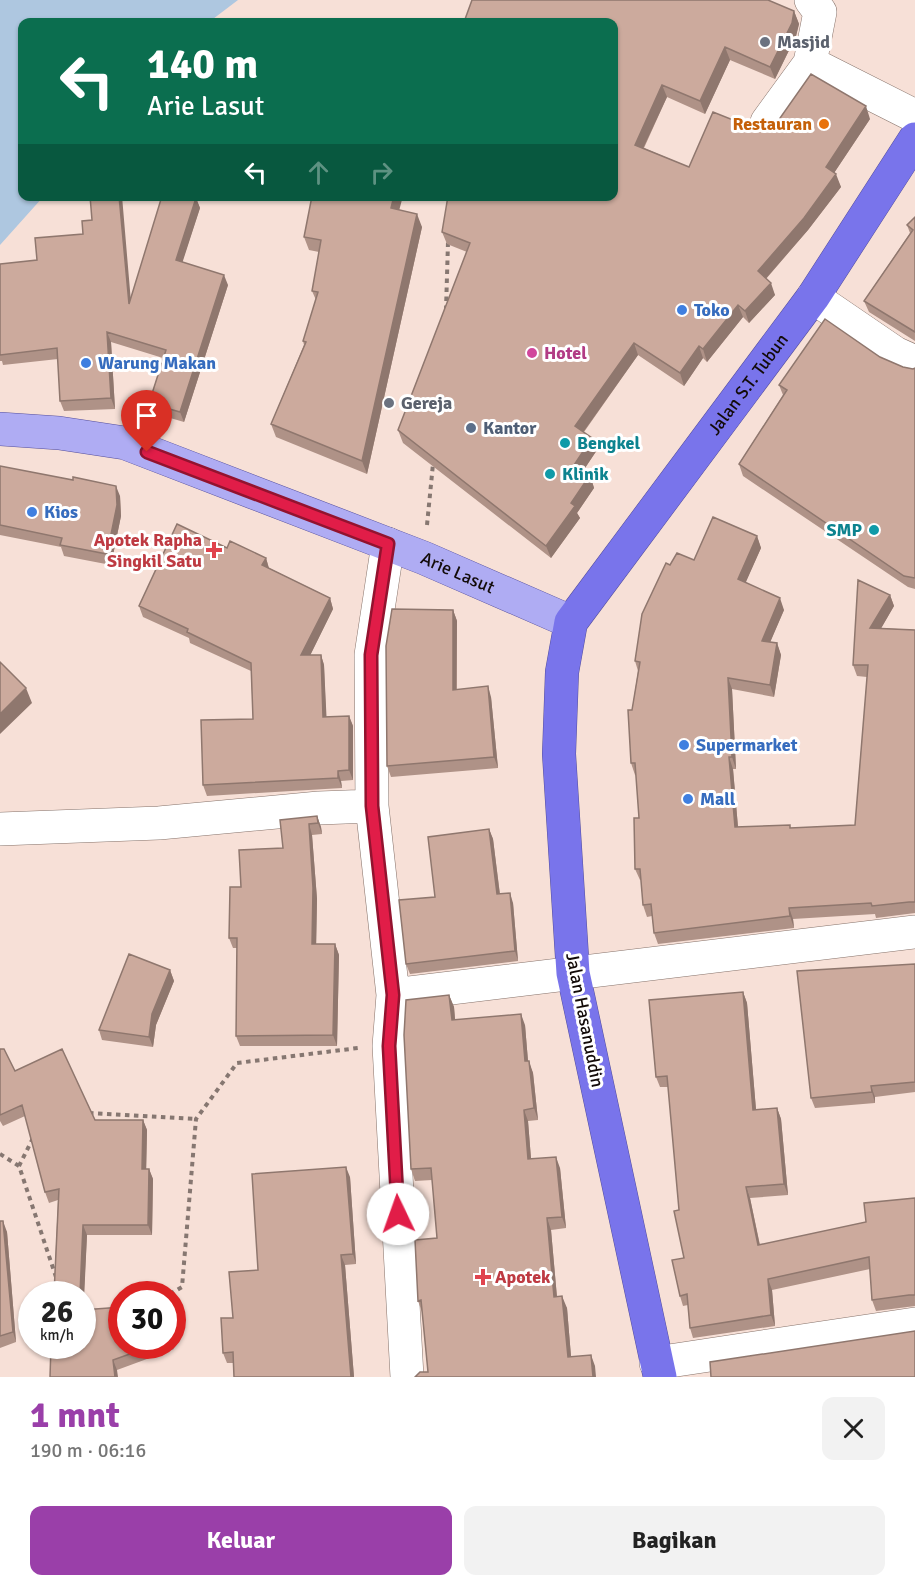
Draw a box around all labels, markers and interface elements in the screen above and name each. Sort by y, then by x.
place label: Masjid [777,31,830,53]
marker: Masjid [758,35,772,49]
text: 140 m [147,39,258,90]
icon: left [48,42,126,120]
text: Arie Lasut [147,90,264,123]
place label: Restauran [732,113,812,135]
marker: Restauran [817,117,831,131]
icon: left [239,156,272,189]
icon: ahead [302,156,335,189]
icon: right [365,156,398,189]
place label: Toko [694,299,730,321]
marker: Toko [675,303,689,317]
street label: Jalan S.T. Tubun [703,329,793,439]
place label: Hotel [544,342,587,364]
marker: Hotel [525,346,539,360]
place label: Warung Makan [98,352,216,374]
marker: Warung Makan [79,356,93,370]
pin [121,390,172,452]
place label: Gereja [401,392,452,414]
marker: Gereja [382,396,396,410]
icon: arrive [130,399,163,432]
place label: Kantor [483,417,537,439]
marker: Kantor [464,421,478,435]
place label: Bengkel [577,432,641,454]
marker: Bengkel [558,436,572,450]
place label: Klinik [562,463,609,485]
marker: Klinik [543,467,557,481]
place label: Kios [44,501,78,523]
marker: Kios [25,505,39,519]
place label: SMP [826,519,862,541]
marker: SMP [867,523,881,537]
place label: Apotek Rapha Singkil Satu [94,529,202,572]
marker: Apotek Rapha Singkil Satu [207,543,221,557]
street label: Arie Lasut [417,547,498,598]
place label: Supermarket [696,734,798,756]
marker: Supermarket [677,738,691,752]
place label: Mall [700,788,736,810]
marker: Mall [681,792,695,806]
street label: Jalan Hasanuddin [561,951,609,1089]
position arrow [366,1182,430,1246]
place label: Apotek [495,1266,551,1288]
marker: Apotek [476,1270,490,1284]
speed limit sign: 30 [108,1281,186,1359]
text: 26 [41,1294,73,1331]
text: km/h [40,1326,74,1344]
text: 1 mnt [30,1393,120,1438]
button: close [822,1397,885,1460]
text: 190 m · 06:16 [30,1438,146,1463]
button: Keluar [30,1506,452,1575]
button: Bagikan [464,1506,885,1575]

